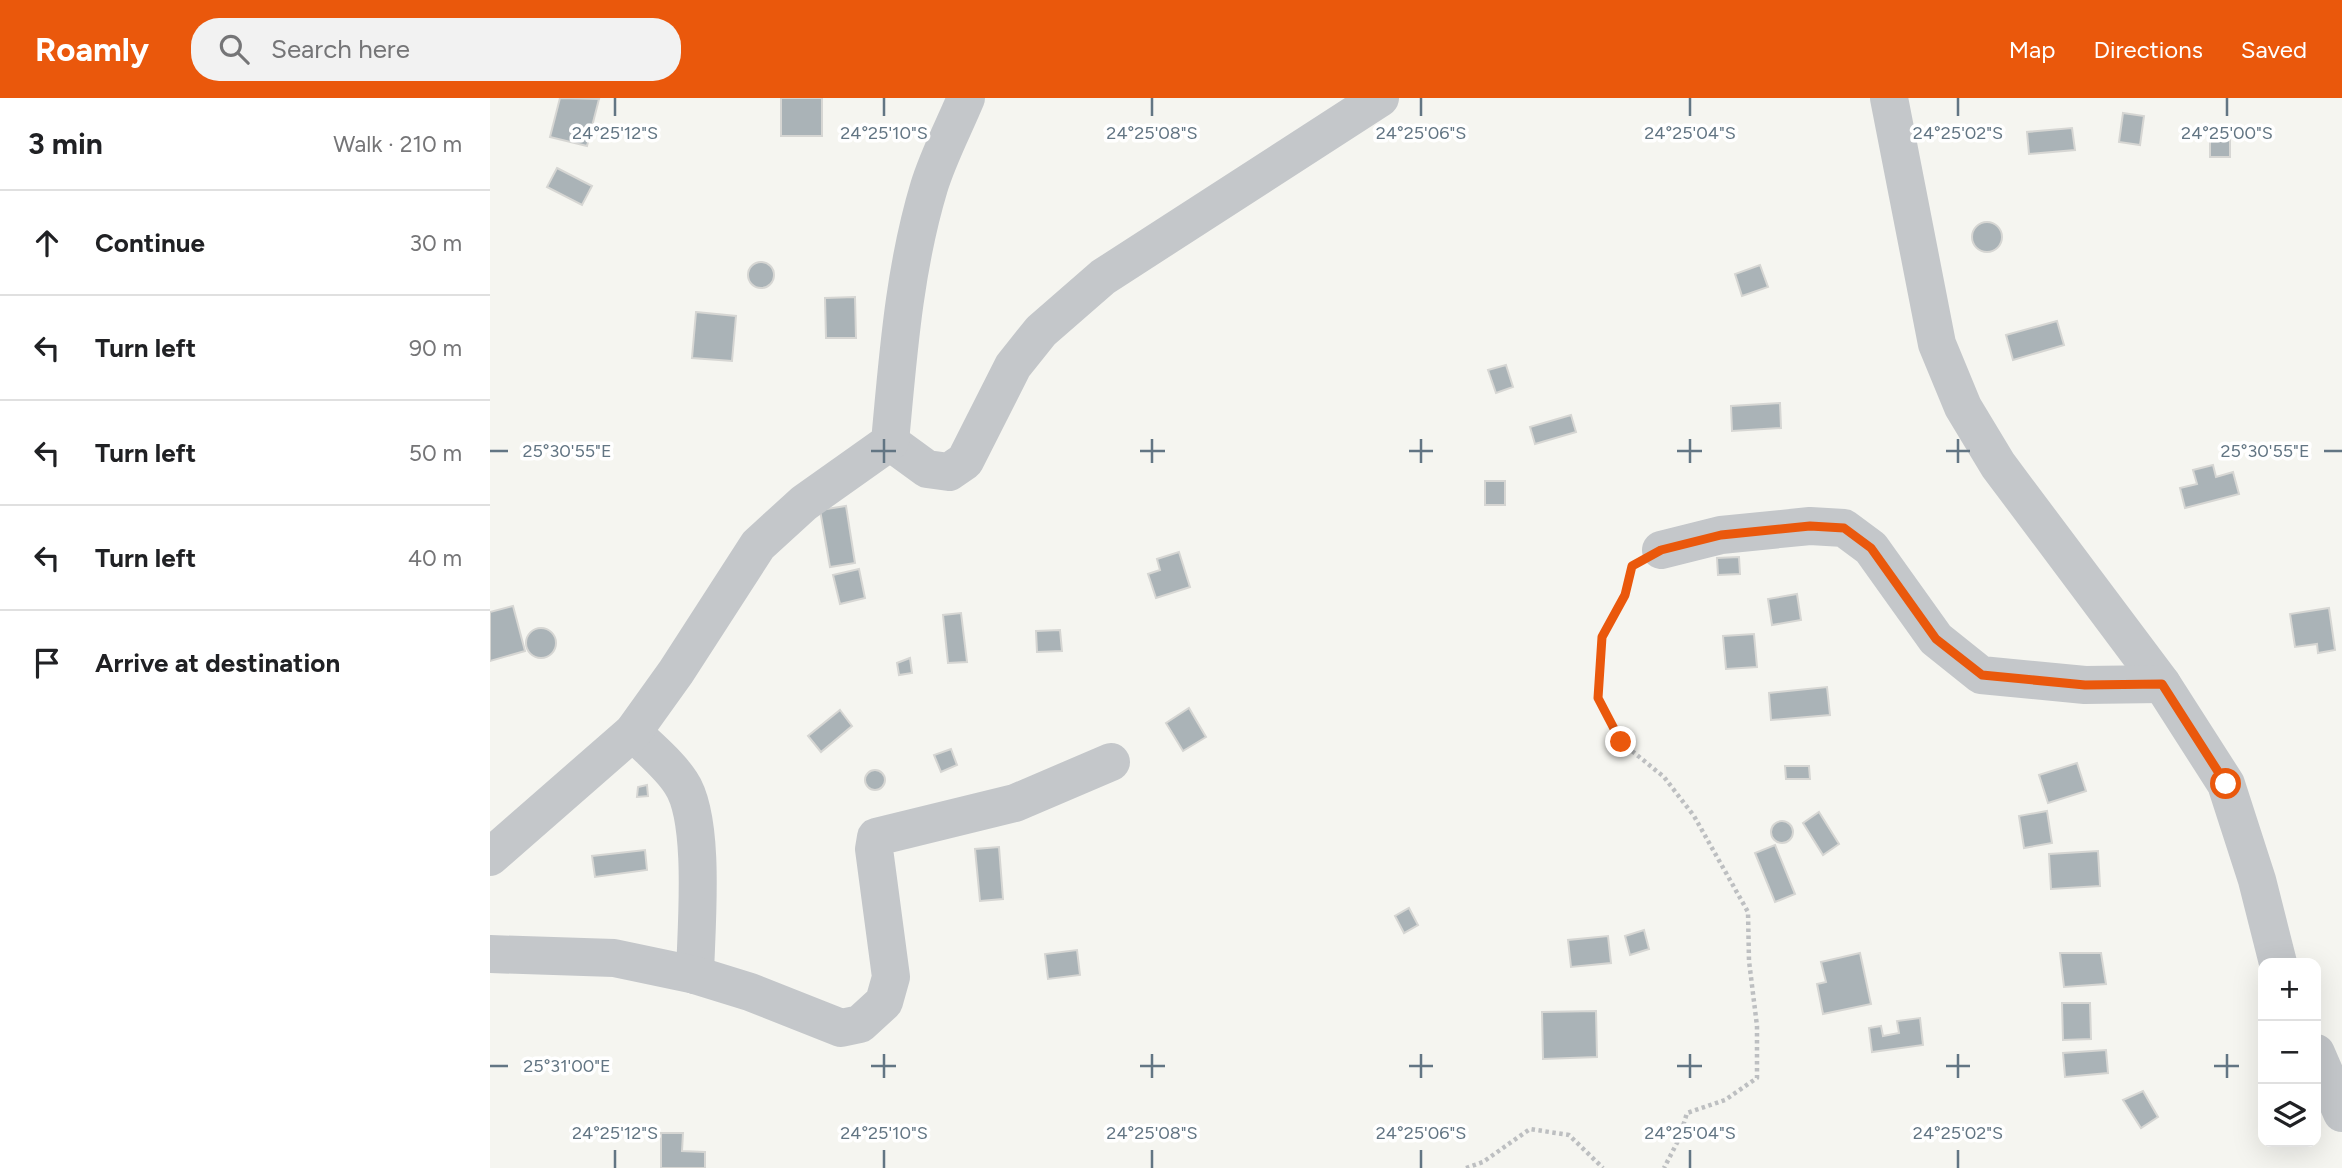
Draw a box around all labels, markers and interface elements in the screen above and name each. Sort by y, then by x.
search box [191,18,681,81]
text: Roamly [35,30,149,69]
icon: search [215,30,253,68]
text: Search here [271,33,410,65]
text: Map [2009,35,2055,64]
text: Directions [2093,35,2203,64]
text: Saved [2241,35,2307,64]
text: 24°25'12"S [572,122,658,144]
text: 24°25'10"S [840,122,928,144]
text: 24°25'08"S [1106,122,1198,144]
text: 24°25'06"S [1376,122,1466,144]
text: 24°25'04"S [1644,122,1736,144]
text: 24°25'02"S [1913,122,2003,144]
text: 24°25'00"S [2181,122,2273,144]
text: 3 min [28,125,103,162]
text: Walk · 210 m [333,130,462,158]
icon: ahead [28,224,66,262]
text: Continue [95,227,205,259]
text: 30 m [409,229,462,257]
icon: left [28,329,66,367]
text: Turn left [95,332,196,364]
text: 90 m [409,334,462,362]
icon: left [28,434,66,472]
text: Turn left [95,437,196,469]
text: 50 m [409,439,462,467]
text: 25°30'55"E [522,440,612,462]
text: 25°30'55"E [2220,440,2310,462]
icon: left [28,539,66,577]
text: Turn left [95,542,196,574]
text: 40 m [408,544,462,572]
icon: arrive [28,644,66,682]
text: Arrive at destination [95,647,340,679]
route end [1605,726,1636,757]
route start [2210,768,2241,799]
map controls [2258,958,2321,1147]
button: + [2258,958,2321,1021]
button: − [2258,1021,2321,1084]
text: 25°31'00"E [523,1055,611,1077]
button: layers [2258,1084,2321,1147]
text: 24°25'12"S [572,1122,658,1144]
text: 24°25'10"S [840,1122,928,1144]
text: 24°25'08"S [1106,1122,1198,1144]
text: 24°25'06"S [1376,1122,1466,1144]
text: 24°25'04"S [1644,1122,1736,1144]
text: 24°25'02"S [1913,1122,2003,1144]

